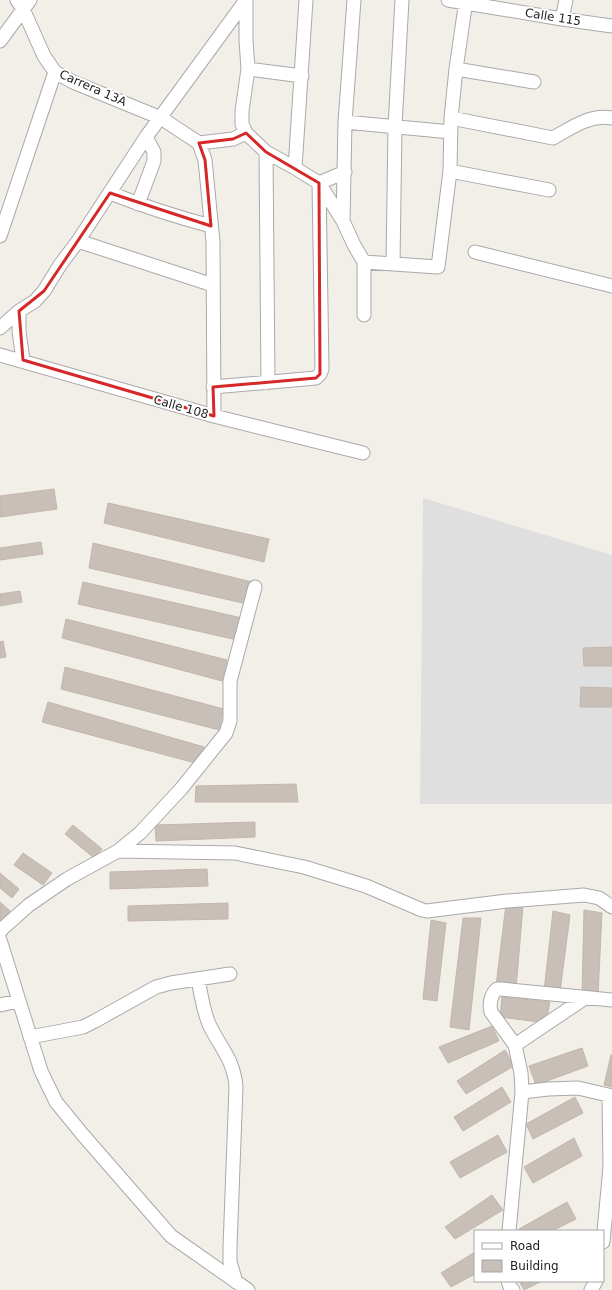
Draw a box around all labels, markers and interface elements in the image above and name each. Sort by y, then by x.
street label: Calle 115 [524,6,582,28]
street label: Carrera 13A [57,67,129,109]
street label: Calle 108 [152,392,210,422]
legend [474,1230,604,1282]
text: Road [510,1239,540,1253]
text: Building [510,1259,559,1273]

